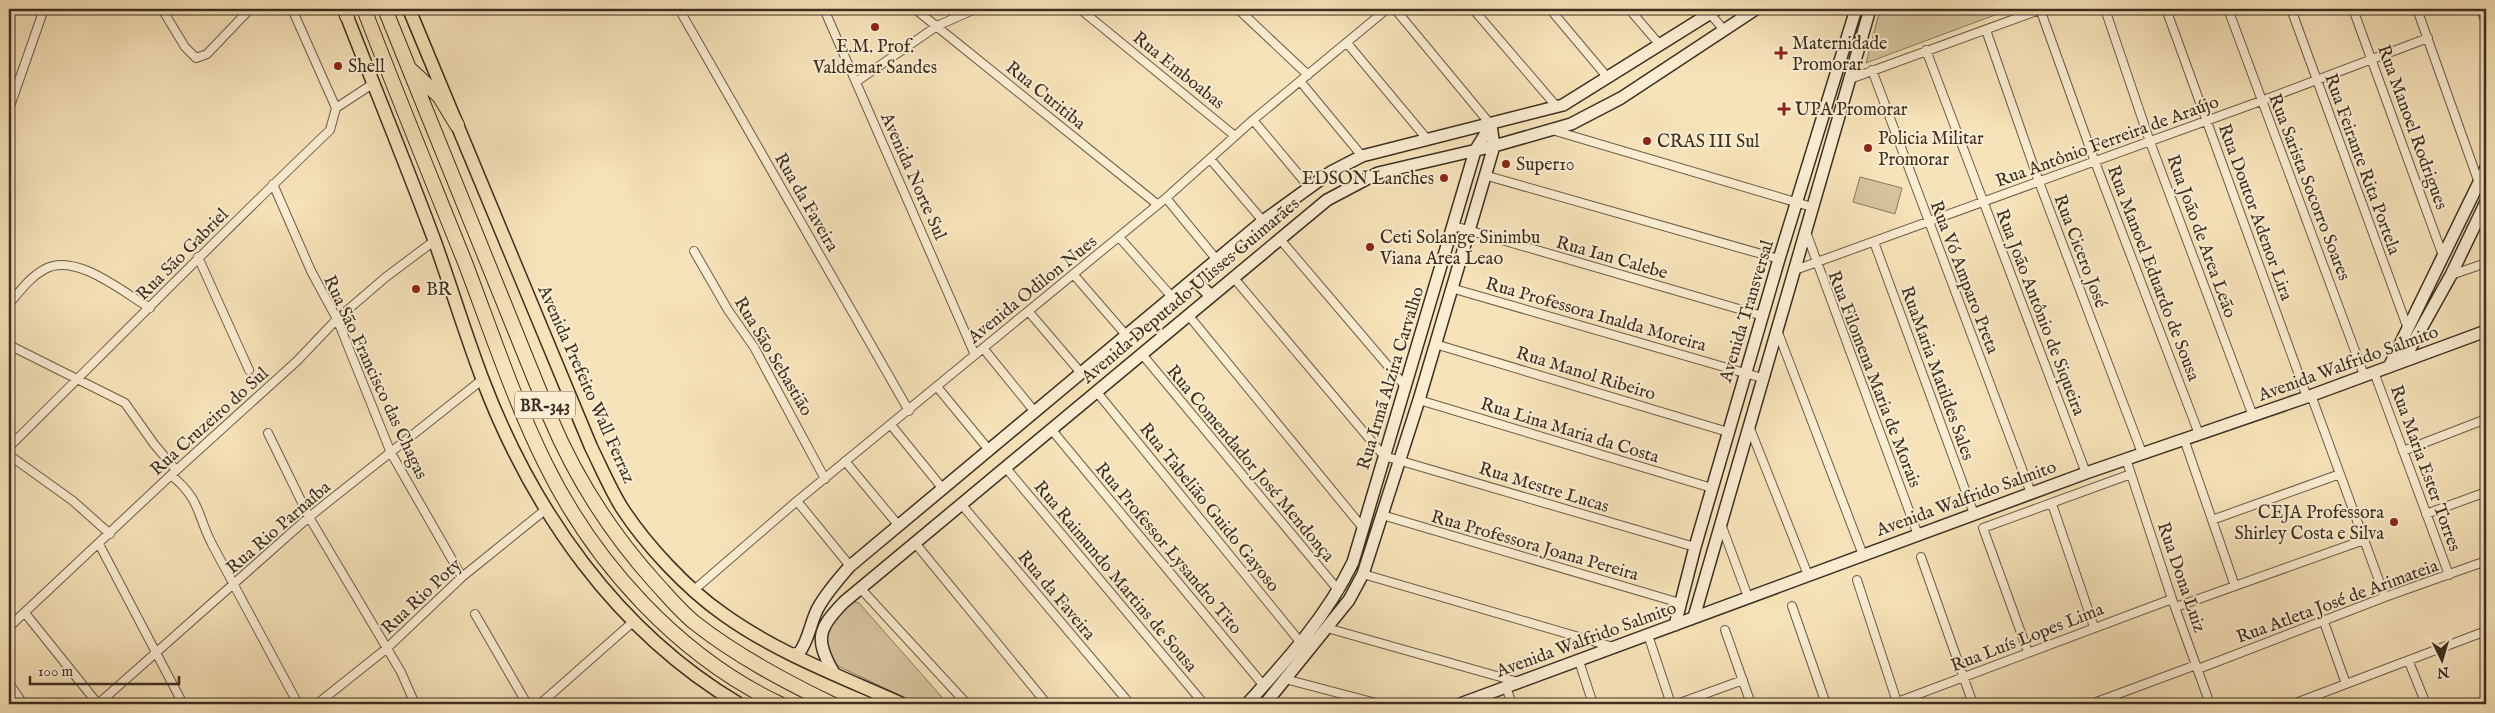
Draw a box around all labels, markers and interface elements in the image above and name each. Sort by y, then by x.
marker: E.M. Prof. Valdemar Sandes [869,21,881,33]
street label: Rua Emboabas [1127,27,1229,115]
place label: Maternidade Promorar [1792,33,1887,77]
place label: E.M. Prof. Valdemar Sandes [812,36,937,80]
street label: Rua Manoel Rodrigues [2371,42,2452,213]
marker: Maternidade Promorar [1774,46,1788,60]
place label: Shell [348,56,385,79]
street label: Rua Curitiba [1000,57,1090,136]
marker: Shell [332,60,344,72]
street label: Rua Feirante Rita Portela [2318,71,2405,258]
street label: Rua Antônio Ferreira de Araújo [1993,91,2223,194]
street label: Rua Sarista Socorro Soares [2262,91,2355,284]
place label: UPA Promorar [1795,99,1908,122]
marker: UPA Promorar [1777,102,1791,116]
street label: Avenida Norte Sul [874,109,951,244]
street label: Rua Doutor Adenor Lira [2212,121,2297,304]
place label: Policia Militar Promorar [1878,128,1984,172]
place label: CRAS III Sul [1657,131,1760,154]
marker: CRAS III Sul [1641,135,1653,147]
marker: Policia Militar Promorar [1862,142,1874,154]
street label: Rua da Faveira [768,149,843,256]
street label: Rua João de Area Leão [2160,152,2241,321]
place label: Super10 [1516,154,1575,177]
marker: Super10 [1500,158,1512,170]
street label: Rua Manoel Eduardo de Sousa [2101,163,2204,385]
place label: EDSON Lanches [1302,168,1434,191]
marker: EDSON Lanches [1438,172,1450,184]
street label: Rua Cicero José [2047,192,2112,311]
street label: Avenida Deputado Ulisses Guimarães [1076,193,1305,390]
street label: Rua Vó Amparo Preta [1924,198,2003,358]
street label: Rua São Gabriel [132,204,234,306]
street label: Rua João Antônio de Siqueira [1990,206,2090,419]
place label: Ceti Solange Sinimbu Viana Area Leao [1379,227,1540,271]
street label: Avenida Odilon Nues [963,231,1102,350]
street label: Rua Ian Calebe [1553,231,1670,285]
street label: Avenida Transversal [1715,238,1780,386]
marker: Ceti Solange Sinimbu Viana Area Leao [1364,241,1376,253]
street label: Rua Filomena Maria de Morais [1822,268,1926,491]
street label: Rua São Francisco das Chagas [317,272,432,483]
street label: Rua Professora Inalda Moreira [1483,273,1709,358]
place label: BR [426,279,453,302]
street label: Avenida Prefeito Wall Ferraz [531,281,640,487]
marker: BR [410,283,422,295]
street label: RuaMaria Matildes Sales [1894,283,1979,464]
street label: Rua Irmã Alzira Carvalho [1353,284,1430,473]
street label: Rua São Sebastião [728,293,817,421]
street label: Avenida Walfrido Salmito [2254,321,2442,408]
street label: Rua Manol Ribeiro [1513,342,1658,407]
street label: Rua Comendador José Mendonça [1161,361,1339,567]
street label: Rua Cruzeiro do Sul [146,363,274,481]
street label: Rua Maria Ester Torres [2384,382,2465,555]
road number: BR-343 [515,392,575,418]
street label: Rua Lina Maria da Costa [1477,393,1662,470]
street label: Rua Tabelião Guido Gayoso [1134,419,1284,597]
street label: Avenida Walfrido Salmito [1872,456,2060,543]
street label: Rua Professor Lysandro Tito [1089,458,1247,640]
street label: Rua Mestre Lucas [1476,458,1611,519]
street label: Rua Rio Parnaíba [222,476,336,580]
street label: Rua Raimundo Martins de Sousa [1028,476,1202,678]
place label: CEJA Professora Shirley Costa e Silva [2234,502,2384,546]
street label: Rua Professora Joana Pereira [1428,506,1641,587]
marker: CEJA Professora Shirley Costa e Silva [2388,516,2400,528]
street label: Rua Dona Luiz [2151,519,2210,636]
street label: Rua da Faveira [1012,546,1100,646]
street label: Rua Rio Poty [377,554,467,640]
street label: Rua Atleta José de Arimateia [2233,555,2442,650]
street label: Avenida Walfrido Salmito [1492,597,1680,684]
street label: Rua Luís Lopes Lima [1948,599,2108,678]
north arrow [2418,636,2468,686]
scale bar [30,653,179,685]
text: 100 m [38,662,74,681]
text: N [2436,662,2451,681]

